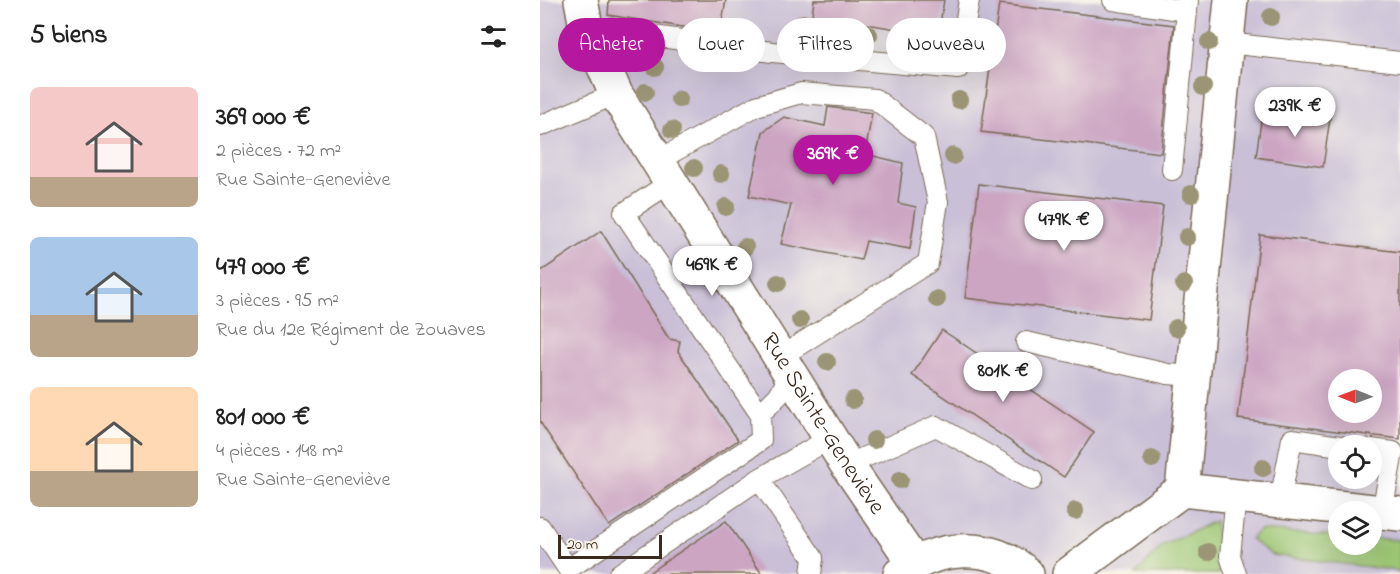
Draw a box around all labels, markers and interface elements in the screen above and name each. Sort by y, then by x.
text: 5 biens [30,17,107,55]
chip: Acheter [558,18,665,72]
chip: Louer [677,18,765,72]
chip: Filtres [777,18,874,72]
chip: Nouveau [886,18,1006,72]
icon: filters [477,20,510,53]
pin: 239K € [1246,87,1344,138]
text: 239K € [1269,92,1321,121]
text: 369 000 € [216,99,311,137]
icon: home [78,111,150,183]
pin: 369K € [784,135,882,186]
text: 2 pièces · 72 m² [216,137,341,166]
text: 369K € [807,140,859,169]
text: Rue Sainte-Geneviève [216,166,391,195]
pin: 479K € [1015,201,1113,252]
text: 479K € [1038,206,1090,235]
pin: 469K € [663,246,761,297]
text: 479 000 € [216,249,310,287]
text: 469K € [686,251,738,280]
icon: home [78,261,150,333]
text: 3 pièces · 95 m² [216,287,339,316]
text: Rue du 12e Régiment de Zouaves [216,316,486,345]
street label: Rue Sainte-Geneviève [751,326,894,522]
pin: 801K € [954,352,1052,403]
text: 801K € [977,357,1029,386]
north arrow [1328,369,1382,423]
map controls [1328,369,1382,555]
text: 801 000 € [216,399,310,437]
icon: home [78,411,150,483]
button: locate [1328,435,1382,489]
text: 4 pièces · 148 m² [216,437,344,466]
text: Rue Sainte-Geneviève [216,466,391,495]
button: layers [1328,501,1382,555]
scale bar [558,532,662,560]
text: 20 m [567,533,598,557]

